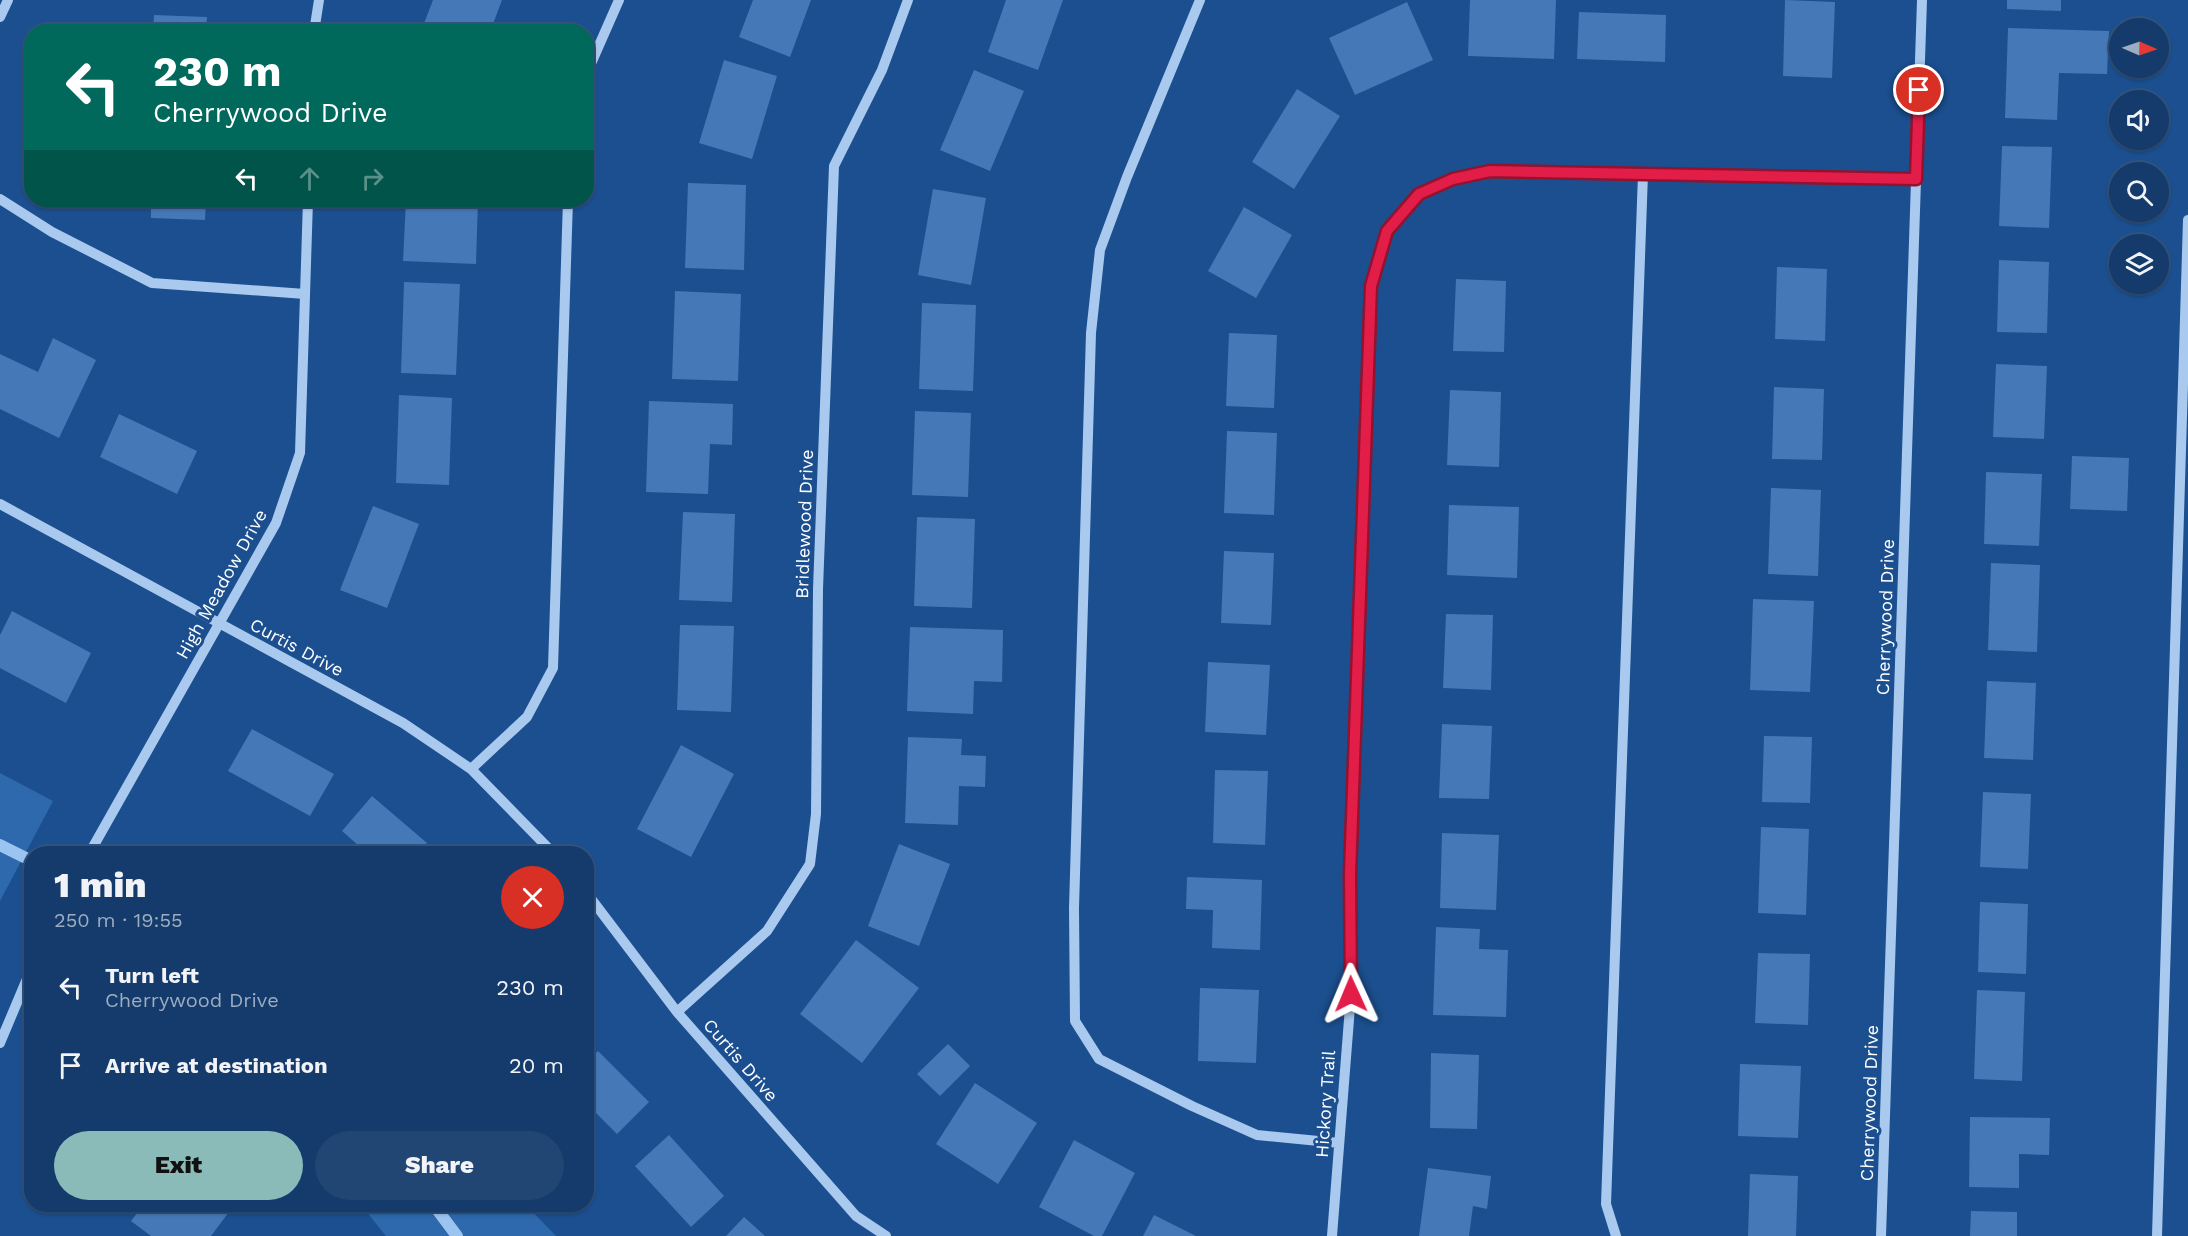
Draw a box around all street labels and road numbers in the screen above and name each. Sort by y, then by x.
street label: Bridlewood Drive [791,449,817,599]
street label: High Meadow Drive [171,505,271,663]
street label: Cherrywood Drive [1872,538,1898,696]
street label: Curtis Drive [247,614,347,680]
street label: Curtis Drive [699,1014,783,1106]
street label: Cherrywood Drive [1856,1024,1882,1182]
street label: Hickory Trail [1311,1049,1339,1159]

